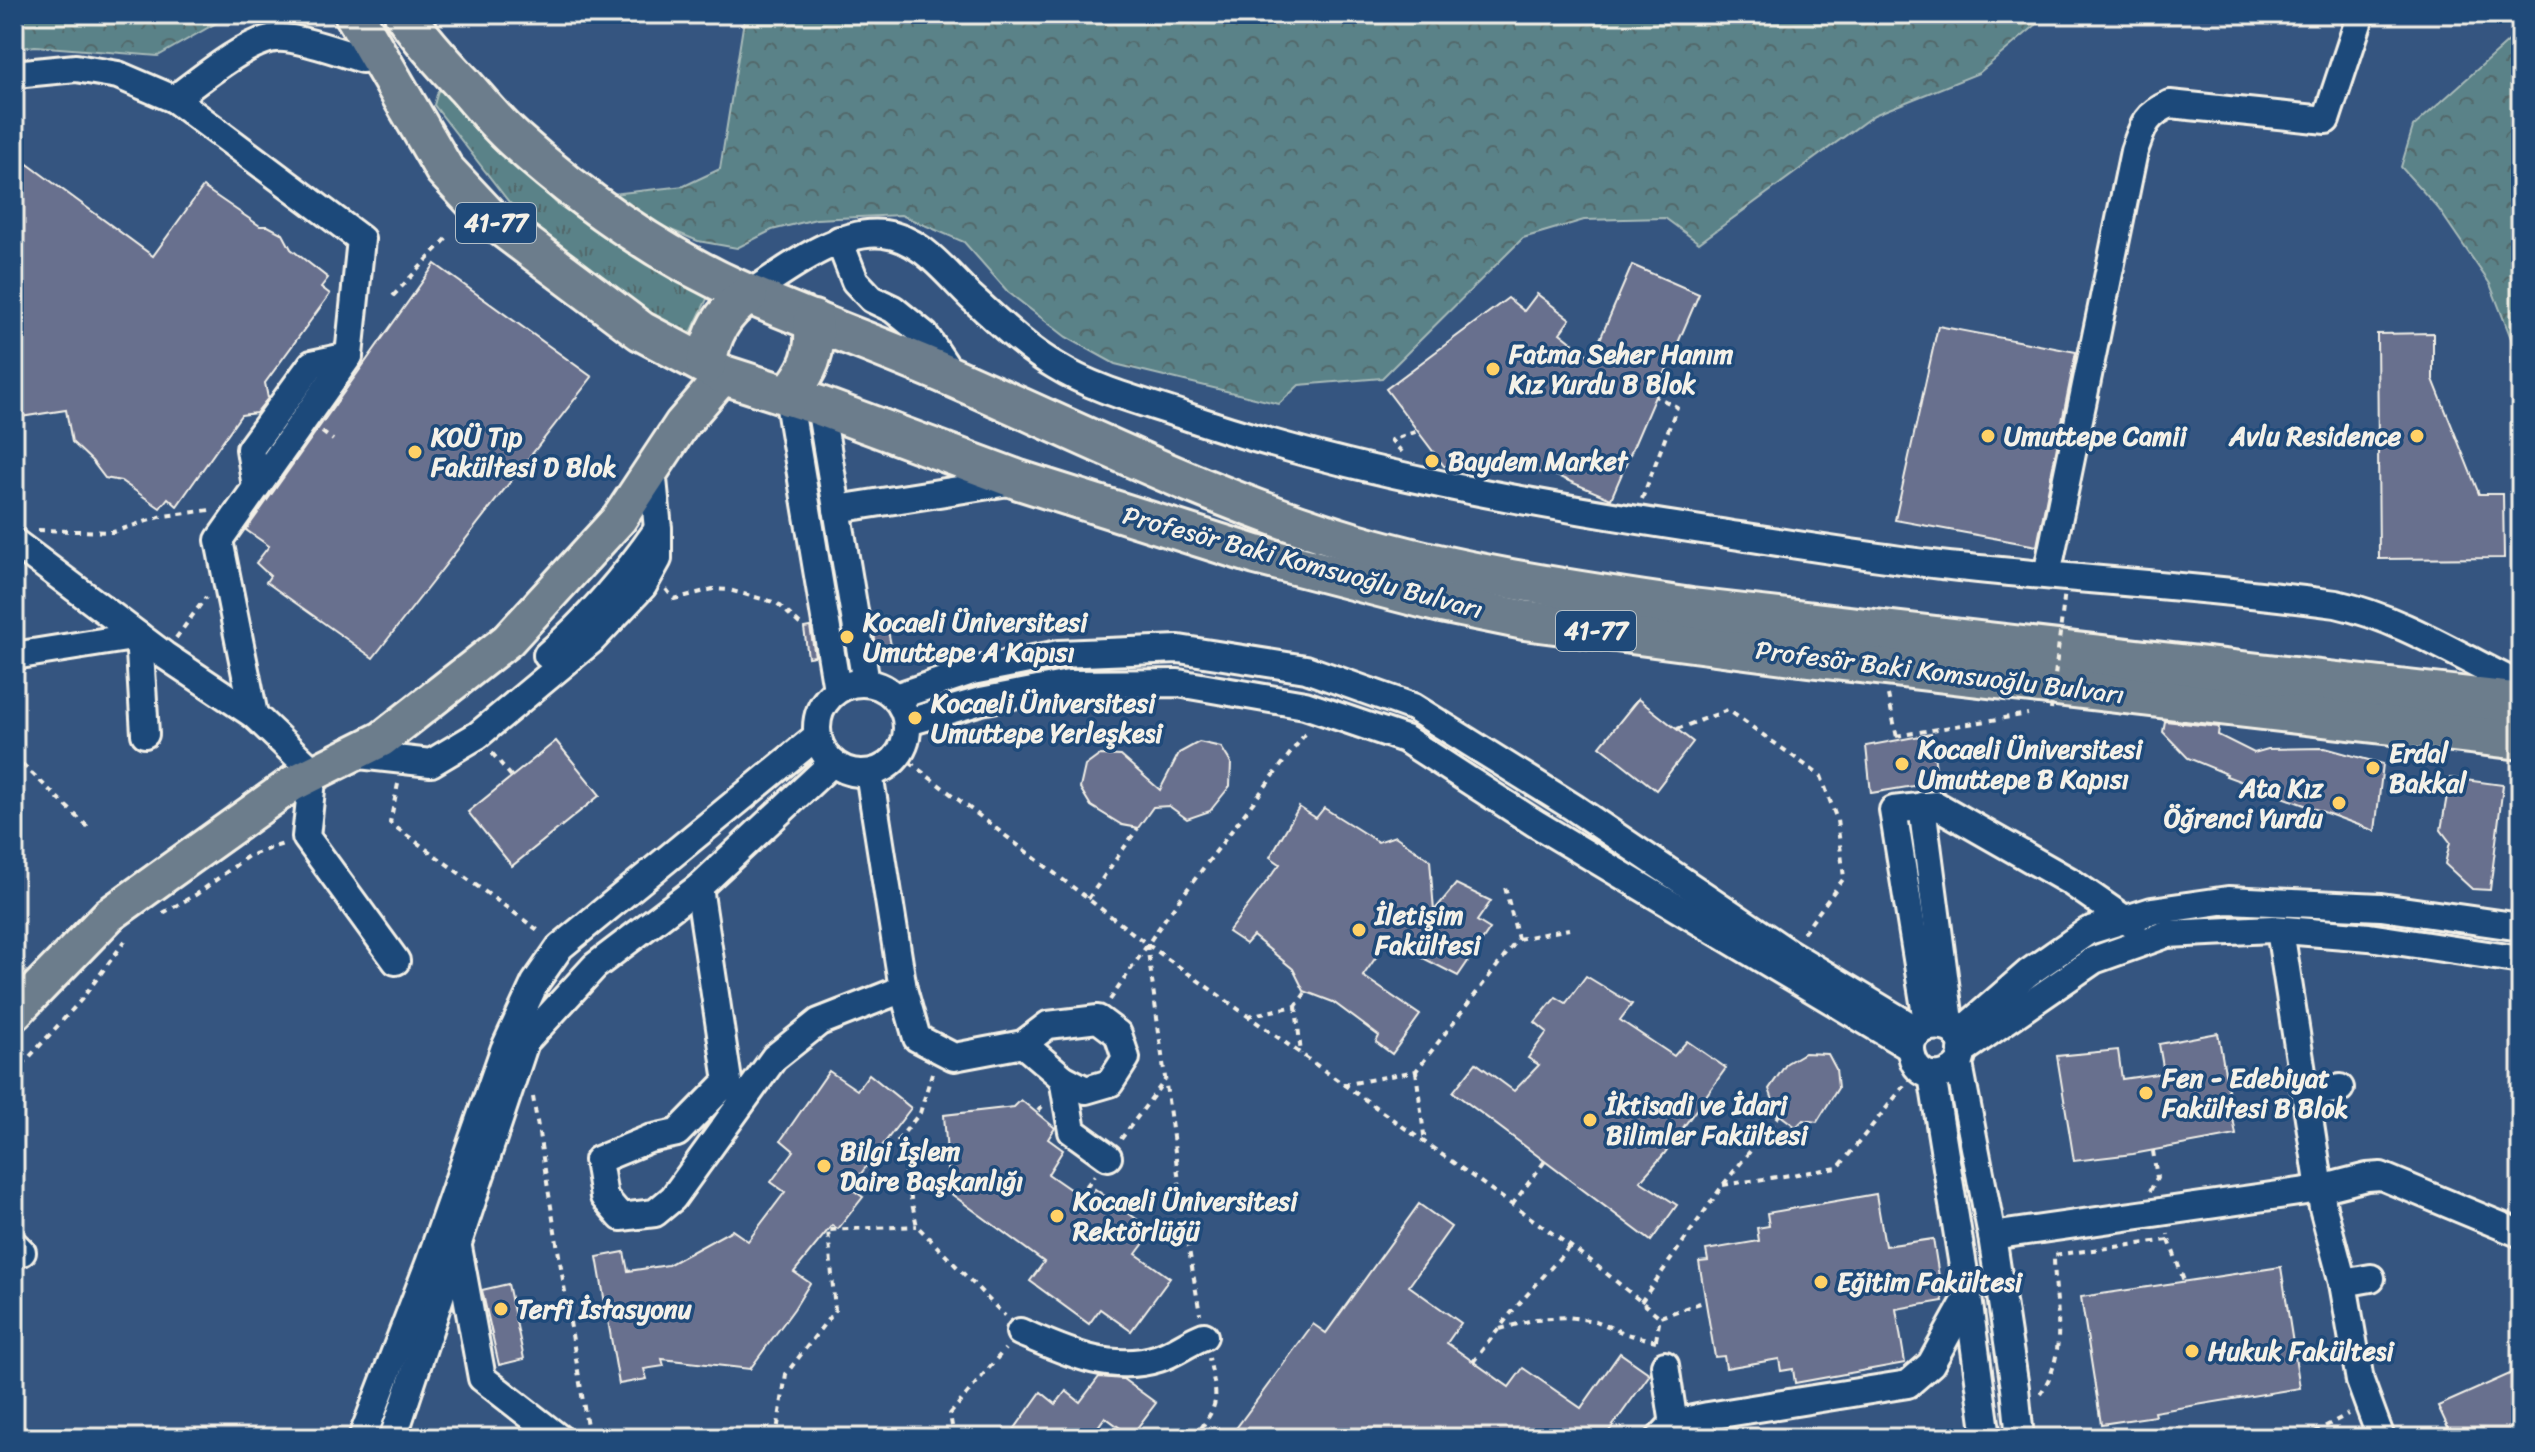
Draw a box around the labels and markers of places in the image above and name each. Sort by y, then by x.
place label: Fatma Seher Hanım Kız Yurdu B Blok [1508,331,1733,407]
marker: Fatma Seher Hanım Kız Yurdu B Blok [1484,360,1502,378]
place label: Umuttepe Camii [2004,413,2188,459]
place label: Avlu Residence [2228,413,2402,459]
place label: KOÜ Tıp Fakültesi D Blok [430,414,617,490]
marker: Umuttepe Camii [1979,427,1997,445]
marker: Avlu Residence [2408,427,2426,445]
place label: Baydem Market [1448,438,1629,484]
marker: KOÜ Tıp Fakültesi D Blok [406,443,424,461]
marker: Baydem Market [1423,452,1441,470]
place label: Kocaeli Üniversitesi Umuttepe A Kapısı [862,599,1089,675]
marker: Kocaeli Üniversitesi Umuttepe A Kapısı [838,628,856,646]
place label: Kocaeli Üniversitesi Umuttepe Yerleşkesi [930,680,1164,756]
marker: Kocaeli Üniversitesi Umuttepe Yerleşkesi [906,709,924,727]
place label: Kocaeli Üniversitesi Umuttepe B Kapısı [1917,726,2144,802]
place label: Erdal Bakkal [2389,730,2468,806]
marker: Kocaeli Üniversitesi Umuttepe B Kapısı [1893,755,1911,773]
marker: Erdal Bakkal [2364,759,2382,777]
place label: Ata Kız Öğrenci Yurdu [2164,765,2325,841]
marker: Ata Kız Öğrenci Yurdu [2330,794,2348,812]
place label: İletişim Fakültesi [1373,892,1482,968]
marker: İletişim Fakültesi [1350,921,1368,939]
place label: Fen - Edebiyat Fakültesi B Blok [2161,1055,2349,1131]
place label: İktisadi ve İdari Bilimler Fakültesi [1604,1082,1810,1158]
marker: Fen - Edebiyat Fakültesi B Blok [2137,1084,2155,1102]
marker: İktisadi ve İdari Bilimler Fakültesi [1581,1111,1599,1129]
place label: Bilgi İşlem Daire Başkanlığı [840,1128,1023,1204]
marker: Bilgi İşlem Daire Başkanlığı [815,1157,833,1175]
place label: Kocaeli Üniversitesi Rektörlüğü [1072,1178,1299,1254]
marker: Kocaeli Üniversitesi Rektörlüğü [1048,1207,1066,1225]
place label: Eğitim Fakültesi [1837,1259,2024,1305]
marker: Eğitim Fakültesi [1812,1273,1830,1291]
place label: Terfi İstasyonu [517,1286,693,1332]
marker: Terfi İstasyonu [492,1300,510,1318]
place label: Hukuk Fakültesi [2208,1328,2395,1374]
marker: Hukuk Fakültesi [2183,1342,2201,1360]

